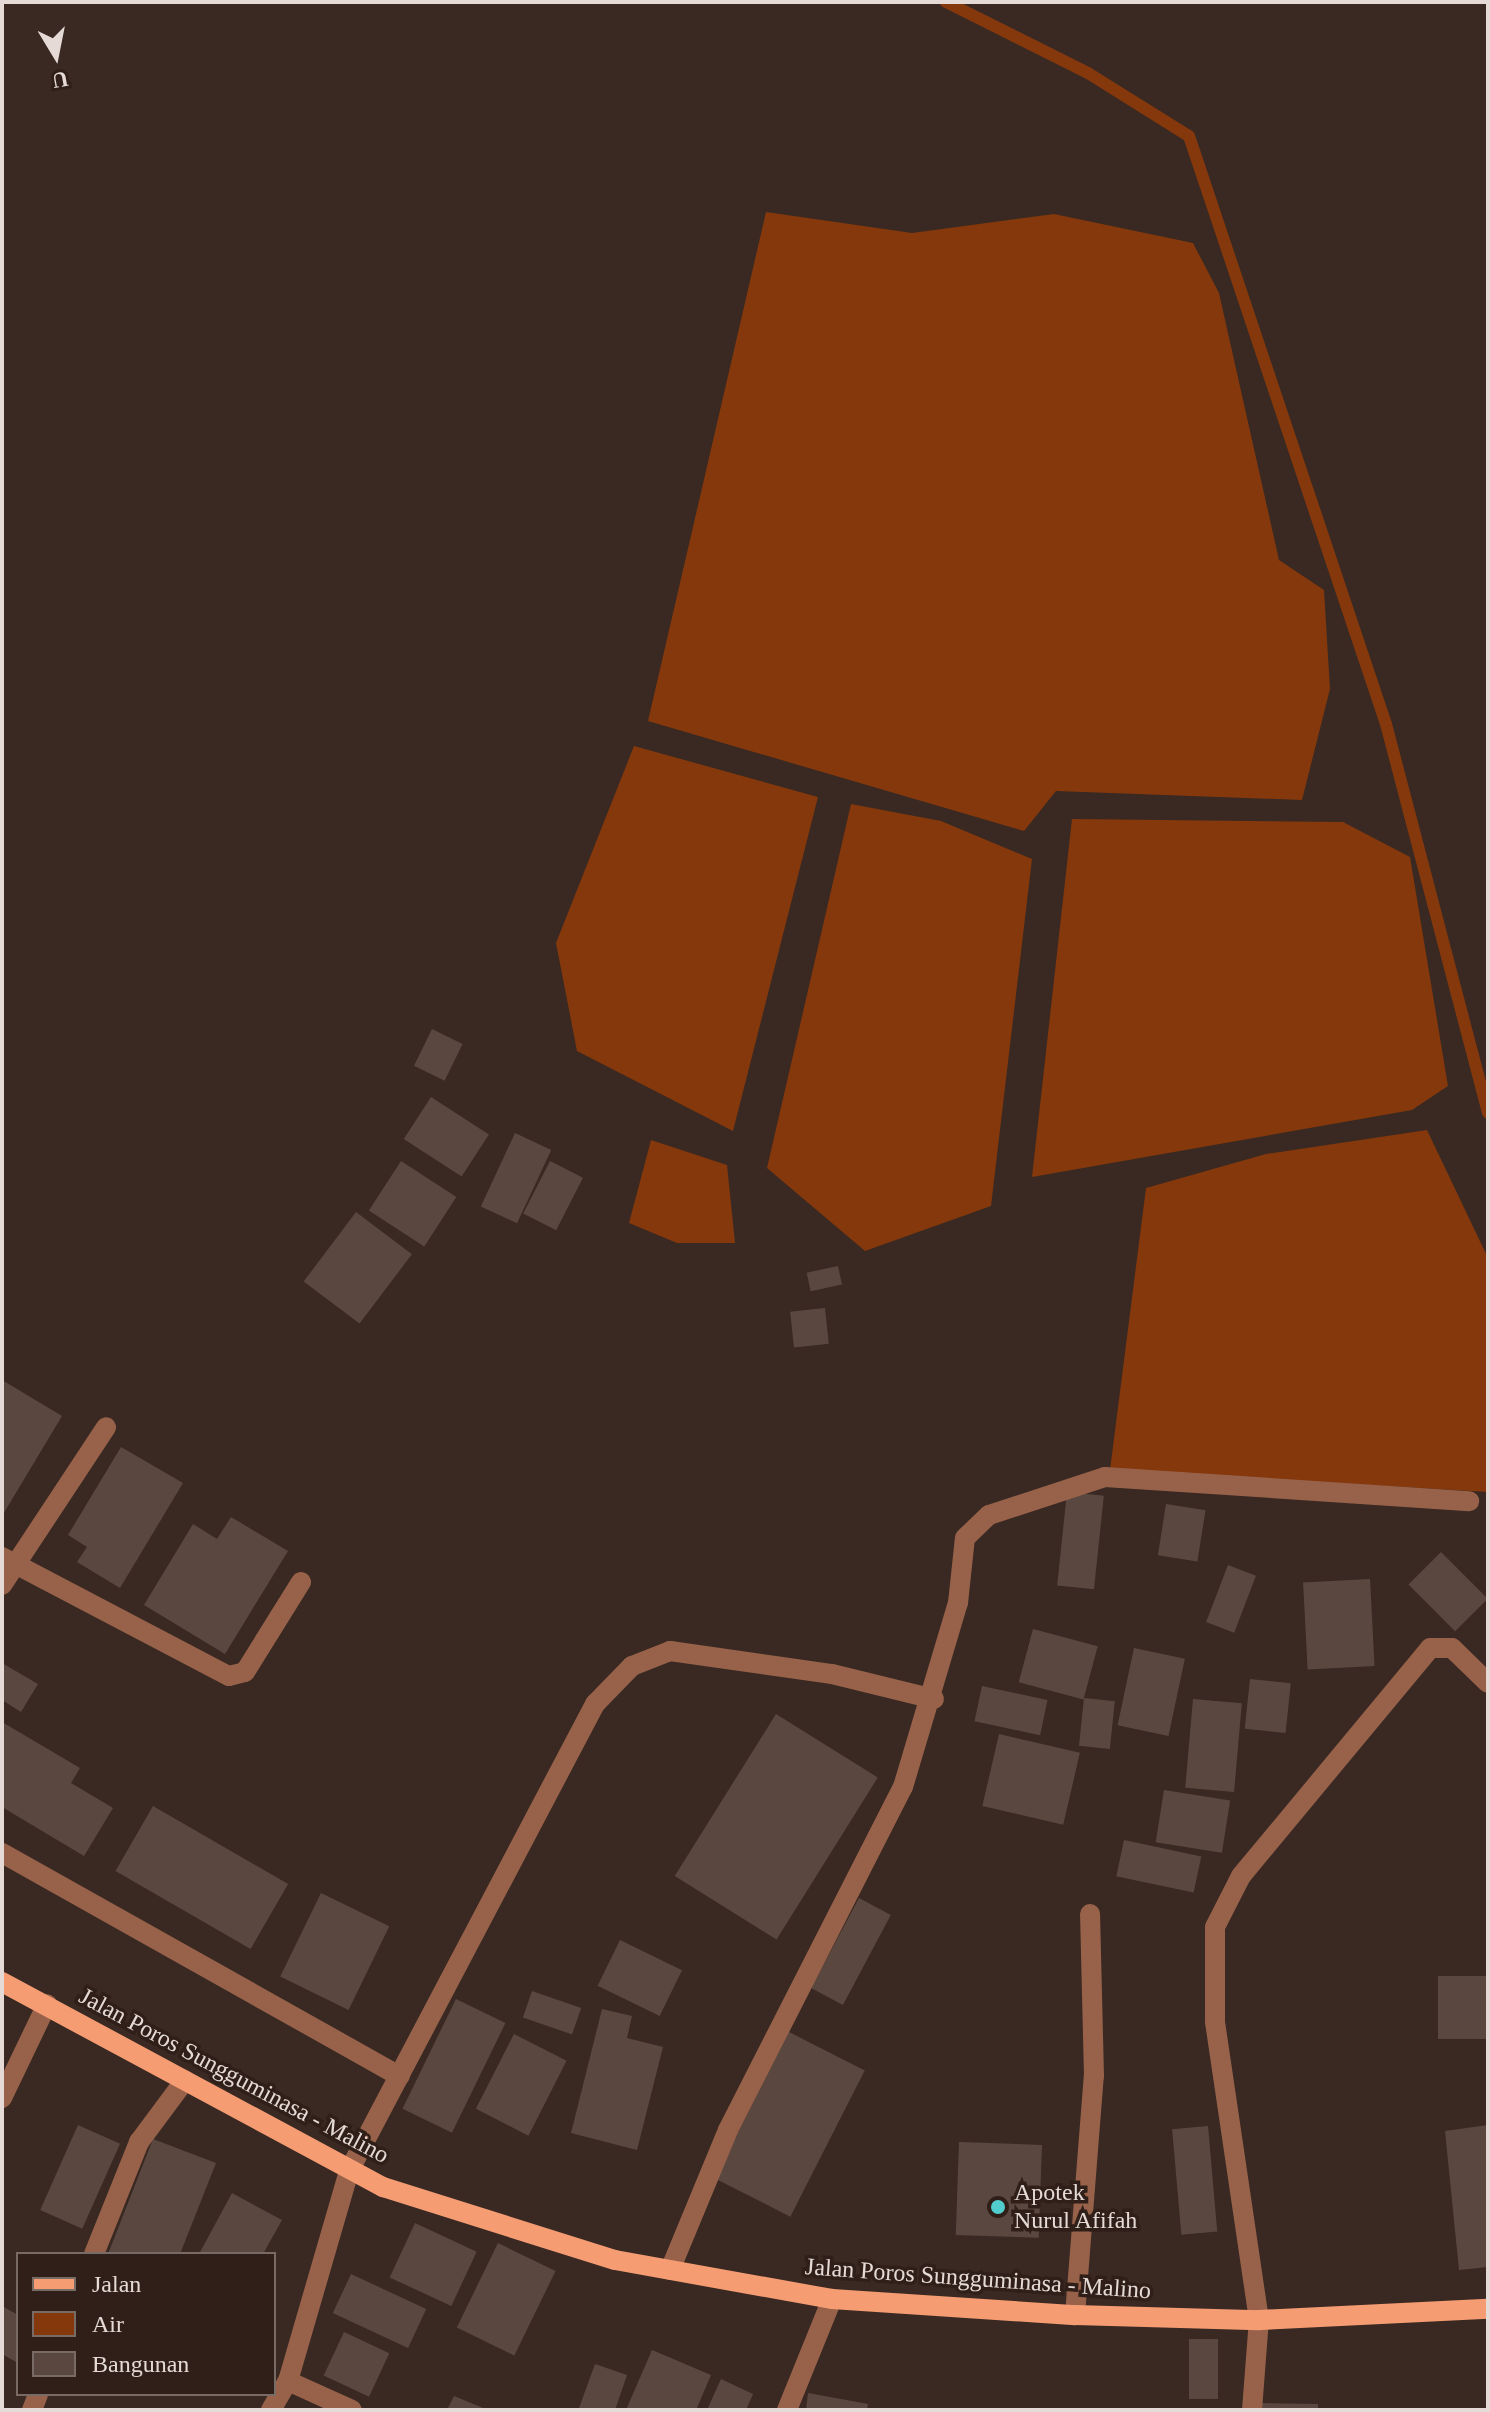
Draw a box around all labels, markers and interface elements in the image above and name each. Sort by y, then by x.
north arrow [16,16,96,96]
text: U [50,66,70,94]
street label: Jalan Poros Sungguminasa - Malino [74,1982,394,2170]
place label: Apotek Nurul Afifah [1014,2179,1139,2235]
marker: Apotek Nurul Afifah [989,2198,1007,2216]
legend [16,2252,276,2396]
street label: Jalan Poros Sungguminasa - Malino [804,2253,1152,2305]
text: Jalan [92,2271,141,2297]
text: Air [92,2311,124,2337]
text: Bangunan [92,2351,189,2377]

